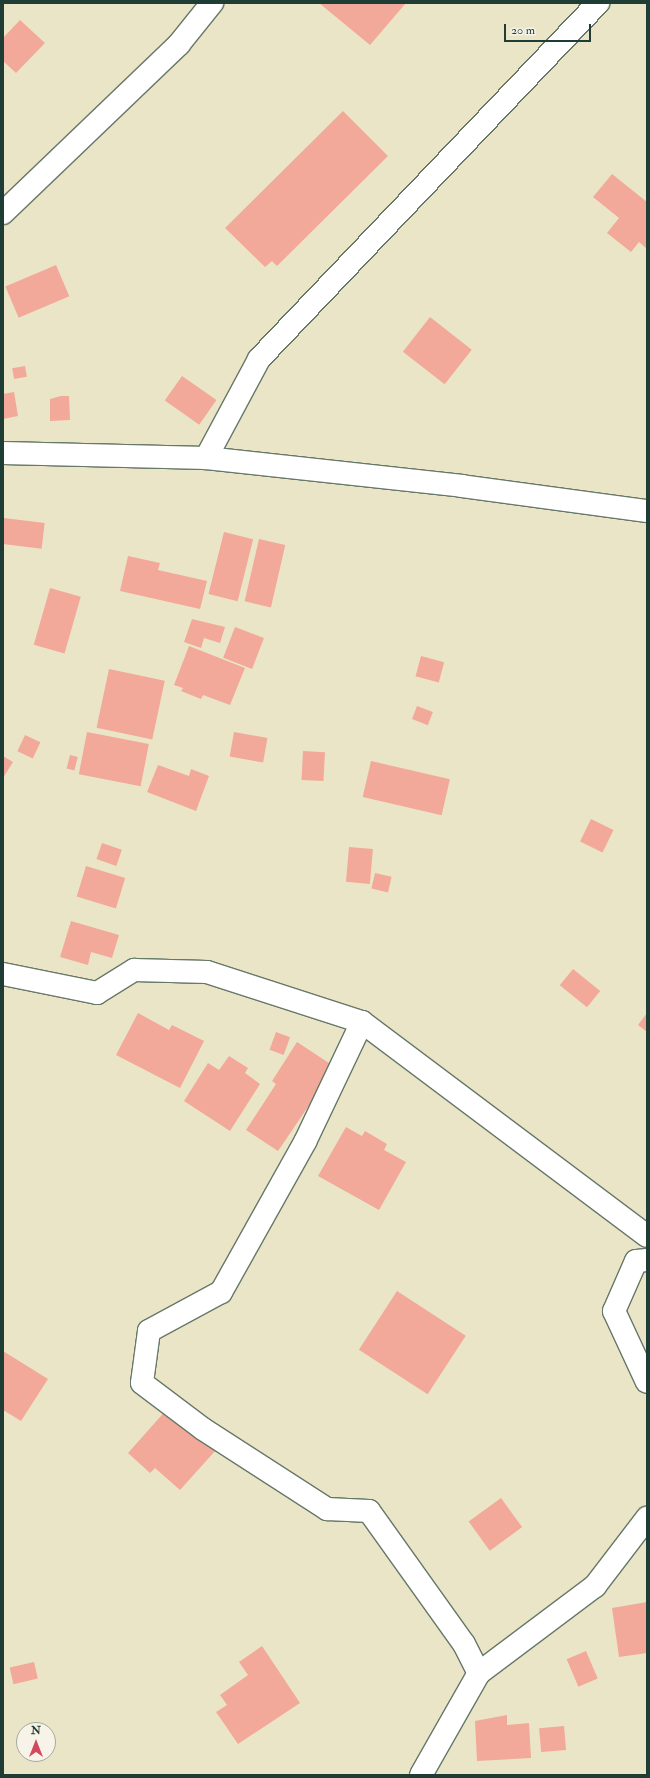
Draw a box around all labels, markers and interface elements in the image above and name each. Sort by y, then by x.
scale bar [506,16,593,42]
text: 20 m [511,23,535,38]
north arrow [16,1722,56,1762]
text: N [31,1724,41,1737]

